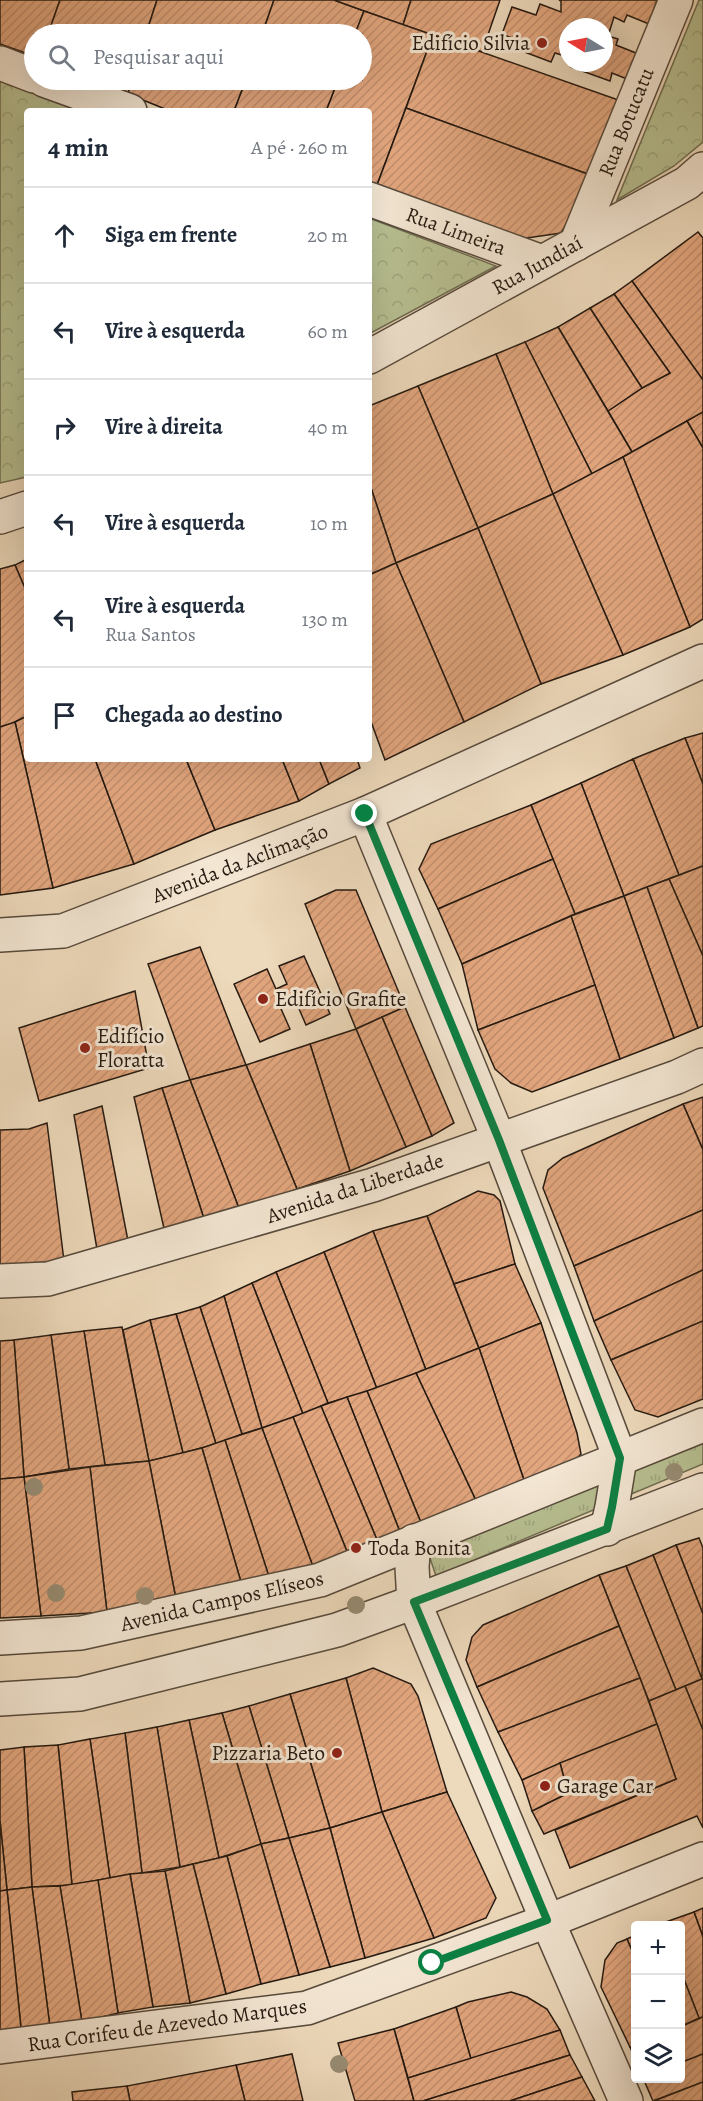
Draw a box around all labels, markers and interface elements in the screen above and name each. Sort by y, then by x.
north arrow [559,18,613,72]
search box [24,24,372,90]
place label: Edifício Silvia [412,29,530,57]
marker: Edifício Silvia [535,36,549,50]
icon: search [45,41,78,74]
text: Pesquisar aqui [93,42,224,72]
street label: Rua Botucatu [591,63,661,181]
text: 4 min [48,130,109,165]
text: A pé · 260 m [251,134,348,161]
street label: Rua Limeira [402,200,510,262]
icon: ahead [48,219,81,252]
text: Siga em frente [105,220,237,250]
text: 20 m [307,222,348,249]
street label: Rua Jundiaí [487,229,587,301]
icon: left [48,315,81,348]
text: Vire à esquerda [105,316,245,346]
text: 60 m [308,318,348,345]
icon: right [48,411,81,444]
text: Vire à direita [105,412,223,442]
text: 40 m [308,414,348,441]
icon: left [48,507,81,540]
text: Vire à esquerda [105,508,245,538]
text: 10 m [310,510,348,537]
text: Vire à esquerda [105,591,245,621]
icon: left [48,603,81,636]
text: 130 m [302,606,348,633]
text: Rua Santos [105,621,196,648]
icon: arrive [48,699,81,732]
text: Chegada ao destino [105,700,283,730]
route end [351,800,377,826]
street label: Avenida da Aclimação [147,817,332,910]
place label: Edifício Grafite [275,985,406,1013]
marker: Edifício Grafite [256,992,270,1006]
place label: Edifício Floratta [97,1022,165,1074]
marker: Edifício Floratta [78,1041,92,1055]
street label: Avenida da Liberdade [262,1146,447,1230]
place label: Toda Bonita [368,1534,471,1562]
marker: Toda Bonita [349,1541,363,1555]
street label: Avenida Campos Elíseos [117,1564,326,1638]
place label: Pizzaria Beto [212,1739,325,1767]
marker: Pizzaria Beto [330,1746,344,1760]
place label: Garage Car [557,1772,653,1800]
marker: Garage Car [538,1779,552,1793]
map controls [631,1921,685,2083]
button: + [631,1921,685,1975]
route start [418,1949,444,1975]
button: − [631,1975,685,2029]
street label: Rua Corifeu de Azevedo Marques [25,1992,309,2058]
button: layers [631,2029,685,2083]

